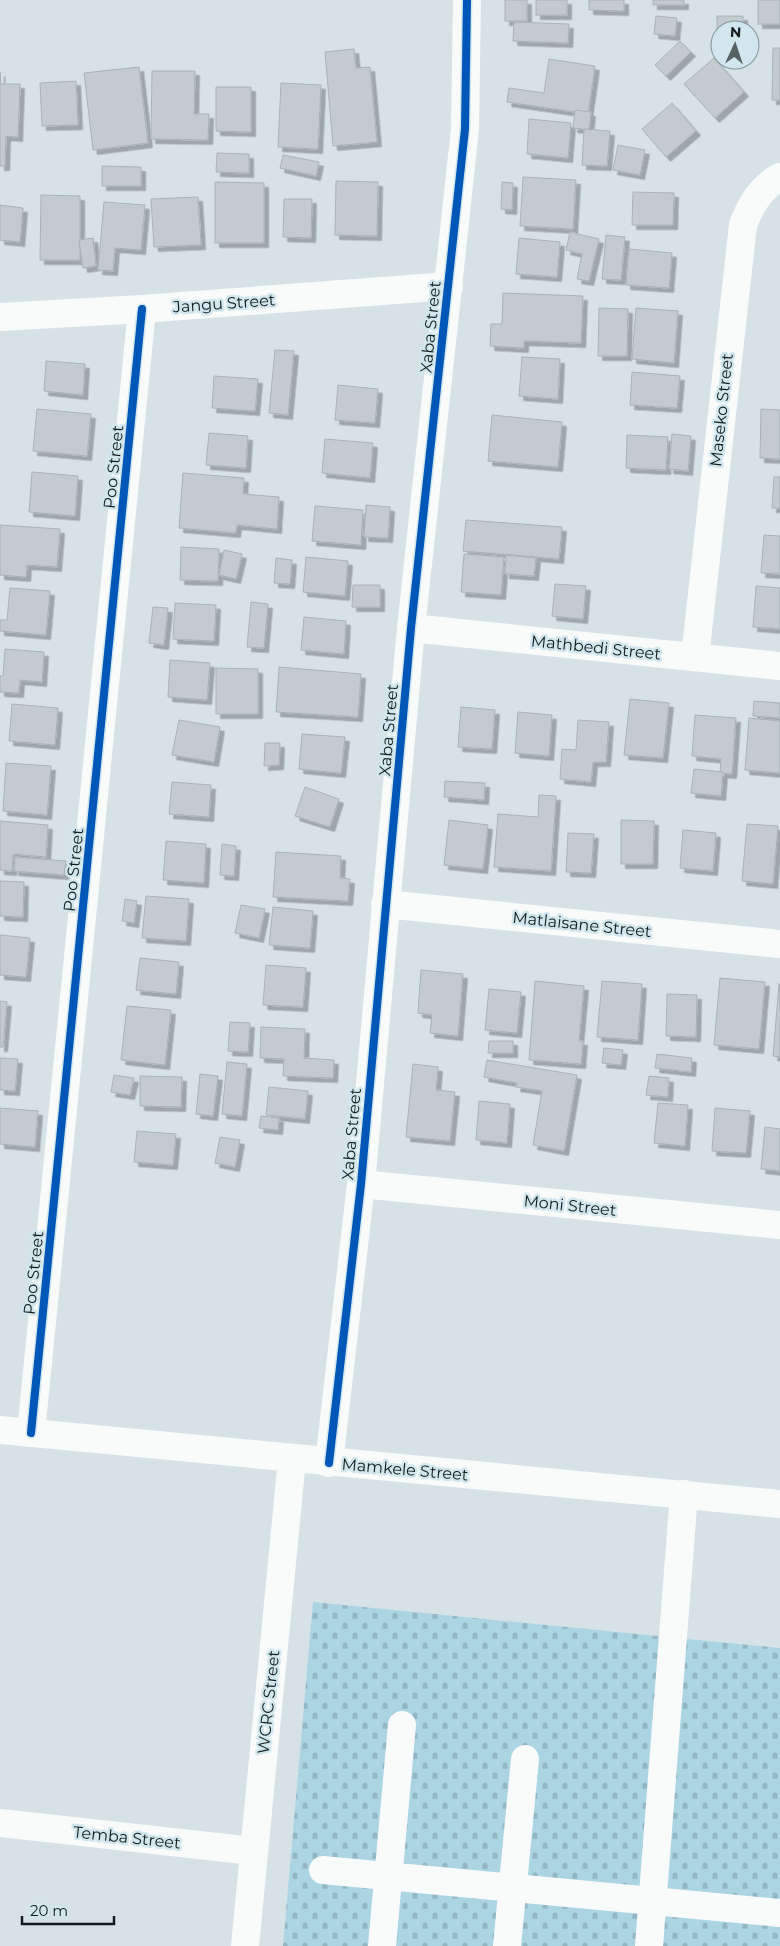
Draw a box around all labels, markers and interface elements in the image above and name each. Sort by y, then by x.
north arrow [710,20,760,70]
text: N [730,23,742,41]
street label: Xaba Street [416,280,445,374]
street label: Jangu Street [171,290,276,317]
street label: Maseko Street [706,352,737,468]
street label: Poo Street [100,424,127,510]
street label: Mathbedi Street [530,631,662,664]
street label: Xaba Street [375,683,402,777]
street label: Poo Street [60,827,87,913]
street label: Matlaisane Street [512,908,653,941]
street label: Xaba Street [338,1087,365,1181]
street label: Moni Street [523,1191,618,1220]
street label: Poo Street [20,1230,47,1316]
street label: Mamkele Street [341,1454,470,1485]
street label: WCRC Street [254,1649,283,1755]
street label: Temba Street [72,1822,182,1853]
scale bar [22,1894,115,1926]
text: 20 m [30,1901,68,1920]

